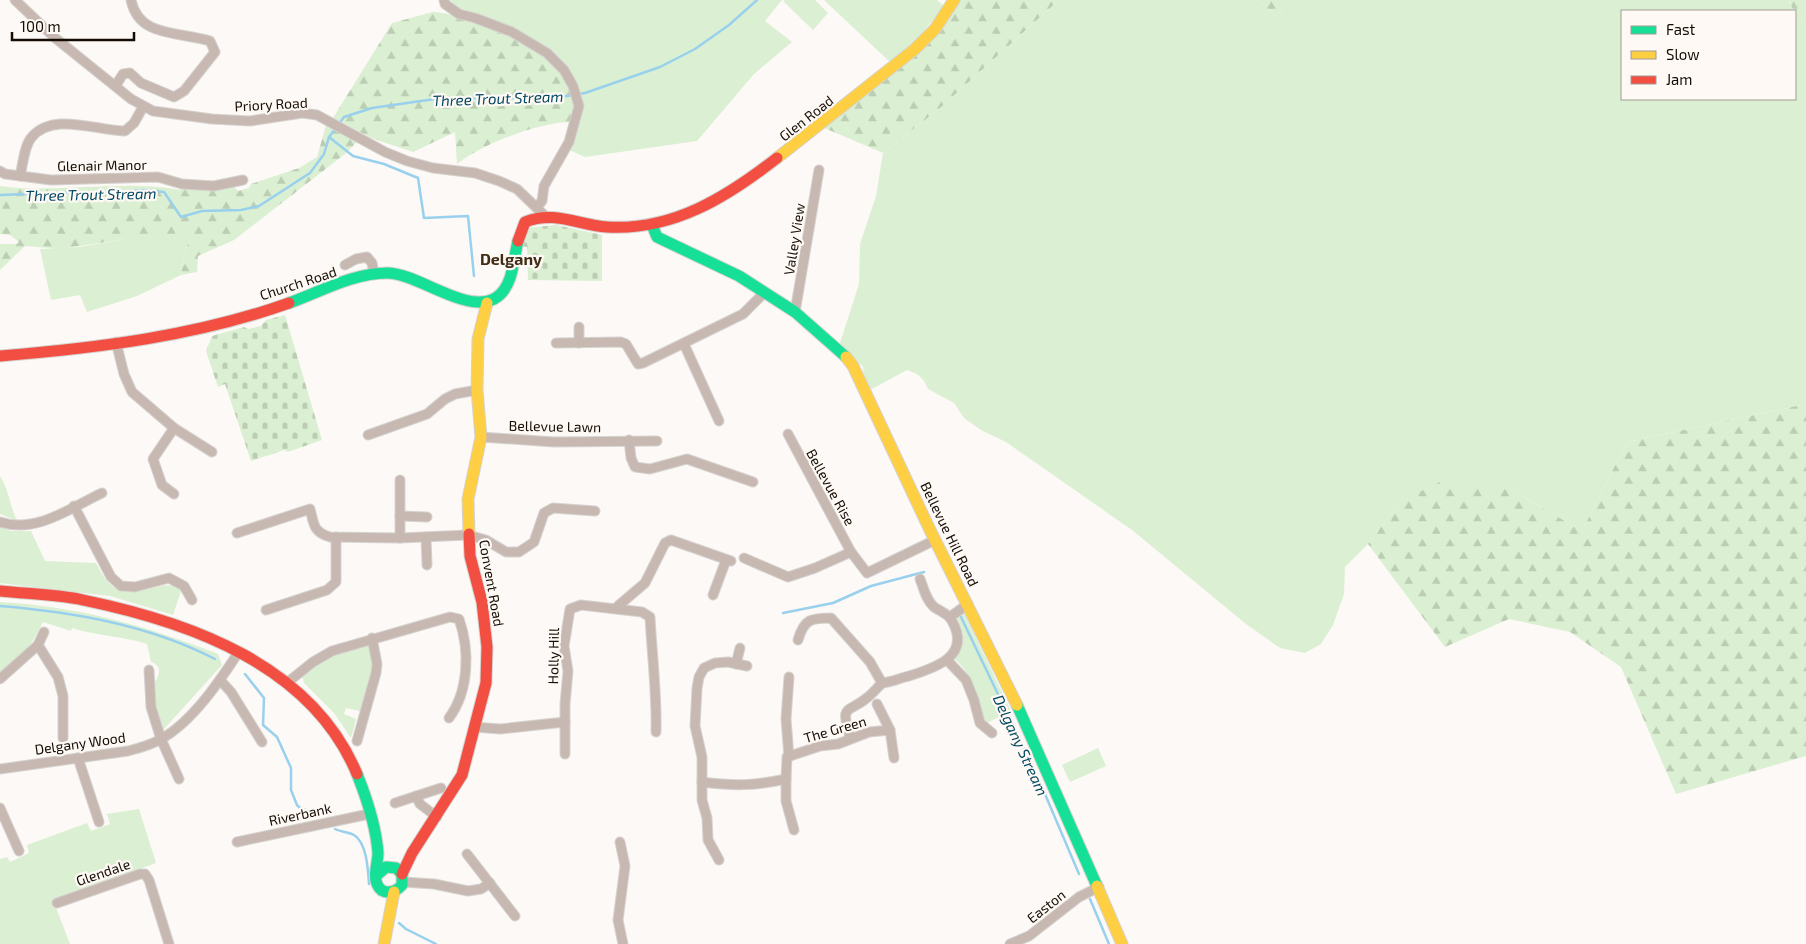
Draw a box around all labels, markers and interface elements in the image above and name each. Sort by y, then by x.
scale bar [12,10,135,42]
legend [1621,10,1796,100]
text: 100 m [20,17,61,35]
text: Fast [1666,20,1696,38]
text: Slow [1666,45,1700,63]
text: Jam [1666,70,1692,88]
water label: Three Trout Stream [432,87,564,109]
street label: Glen Road [776,92,836,144]
street label: Priory Road [234,94,308,114]
street label: Glenair Manor [57,156,147,174]
water label: Three Trout Stream [25,184,157,204]
street label: Valley View [780,201,808,276]
district label: Delgany [480,249,542,269]
street label: Church Road [257,263,339,303]
street label: Bellevue Lawn [509,417,601,435]
street label: Bellevue Rise [803,446,859,528]
street label: Bellevue Hill Road [917,479,983,589]
street label: Convent Road [476,538,508,628]
street label: Holly Hill [544,627,562,684]
water label: Delgany Stream [989,692,1052,799]
street label: The Green [802,712,868,746]
street label: Delgany Wood [33,728,127,758]
street label: Riverbank [267,799,333,829]
street label: Glendale [74,855,132,889]
street label: Easton [1023,886,1069,926]

